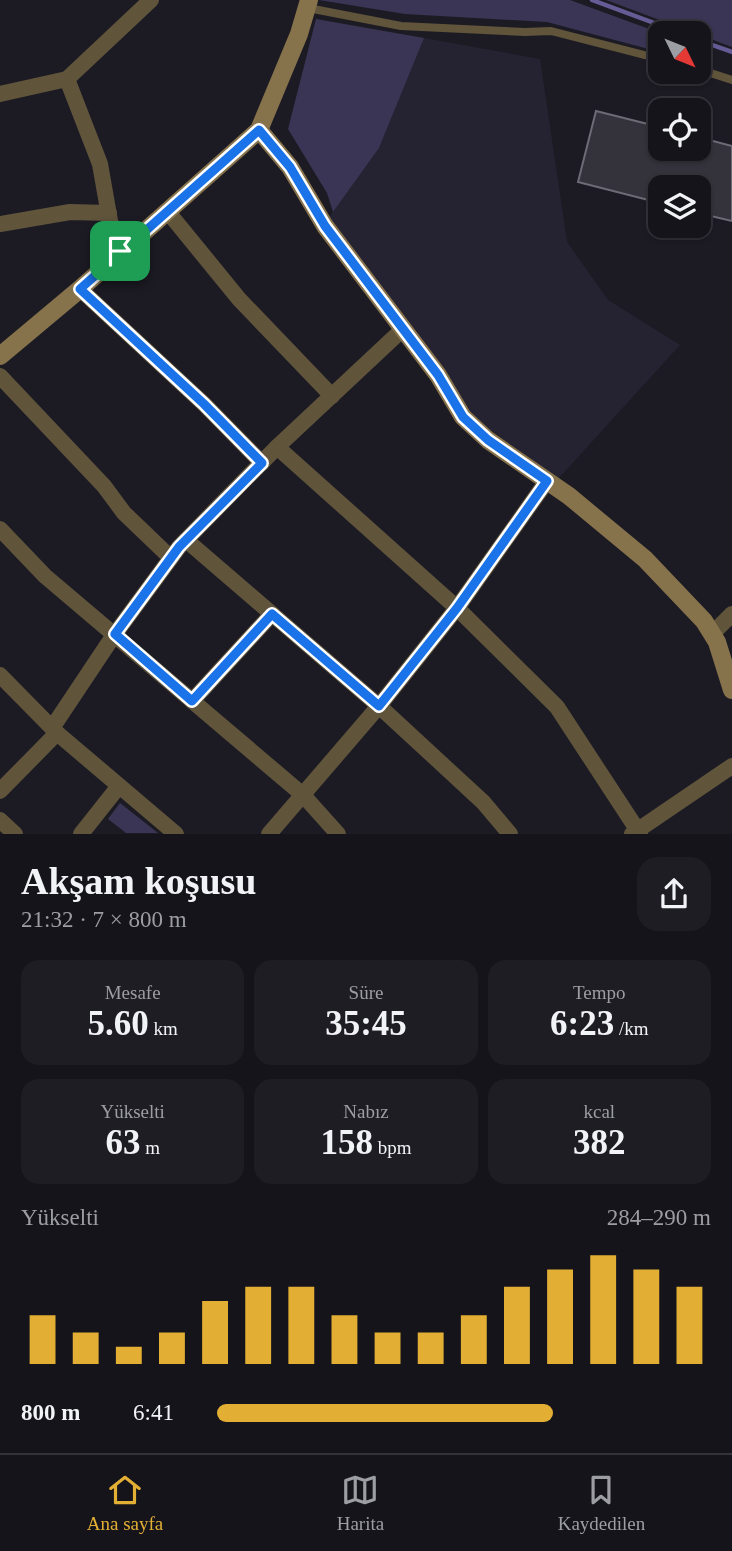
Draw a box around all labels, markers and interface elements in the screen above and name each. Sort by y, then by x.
north arrow [648,21,710,84]
map controls [648,21,711,238]
button: locate [648,98,711,161]
button: layers [648,175,711,238]
pin [90,221,150,281]
icon: arrive [101,232,139,270]
button: share [637,857,711,931]
text: Akşam koşusu [21,860,257,902]
text: 21:32 · 7 × 800 m [21,907,187,932]
text: Mesafe [105,982,161,1003]
text: Süre [349,982,383,1003]
text: Tempo [573,982,626,1003]
text: 5.60 [88,1004,149,1043]
text: 35:45 [325,1004,407,1043]
text: 6:23 [550,1004,614,1043]
text: km [149,1018,178,1039]
text: /km [614,1018,649,1039]
text: Yükselti [100,1101,165,1122]
text: Nabız [343,1101,389,1122]
text: kcal [583,1101,615,1122]
text: 63 [105,1123,140,1162]
text: 158 [320,1123,373,1162]
text: 382 [573,1123,626,1162]
text: m [140,1137,160,1158]
text: bpm [373,1137,412,1158]
text: Yükselti [21,1205,99,1230]
text: 284–290 m [607,1205,711,1230]
text: 800 m [21,1400,80,1425]
text: 6:41 [133,1400,174,1425]
tab: Ana sayfa [87,1471,163,1535]
tab: Harita [337,1471,384,1535]
tab: Kaydedilen [558,1471,645,1535]

